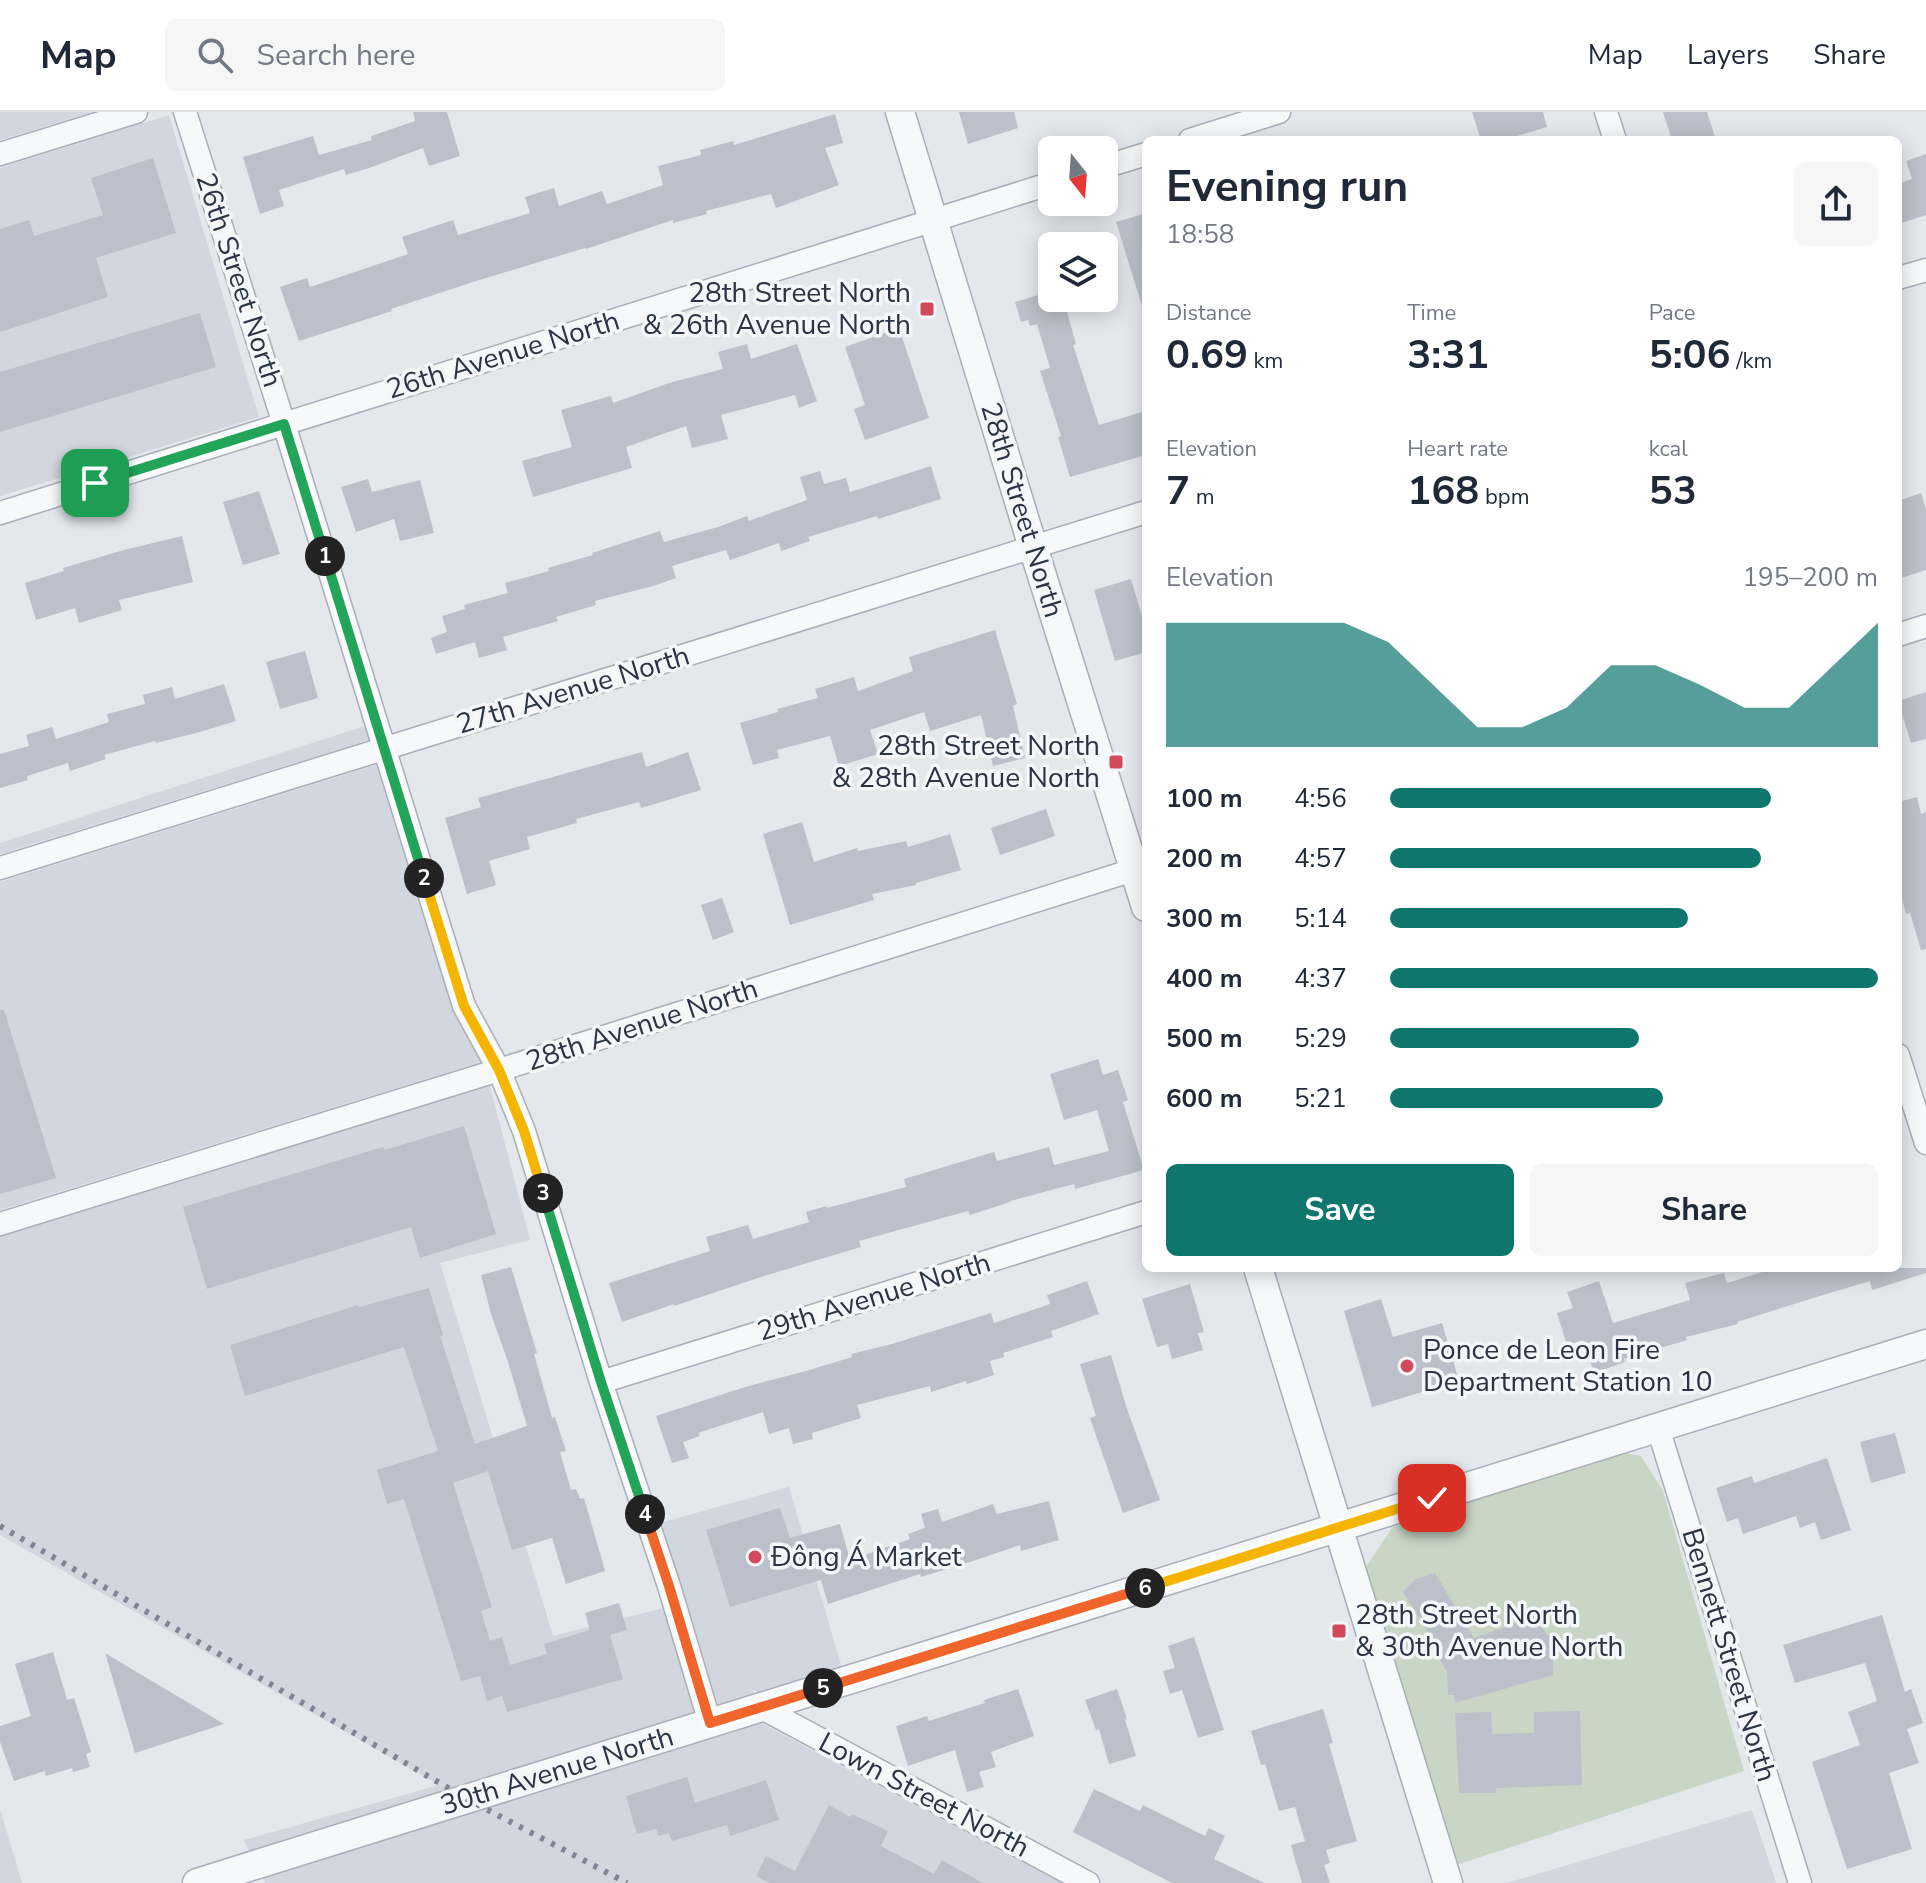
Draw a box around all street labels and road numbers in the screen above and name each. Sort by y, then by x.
street label: 26th Street North [186,168,292,392]
street label: 26th Avenue North [382,301,624,409]
street label: 28th Street North [971,398,1073,622]
street label: 27th Avenue North [452,636,694,744]
street label: 28th Avenue North [521,970,763,1080]
street label: 29th Avenue North [753,1243,995,1351]
street label: Bennett Street North [1672,1524,1786,1786]
street label: 30th Avenue North [436,1717,678,1825]
street label: Lown Street North [812,1723,1036,1867]

